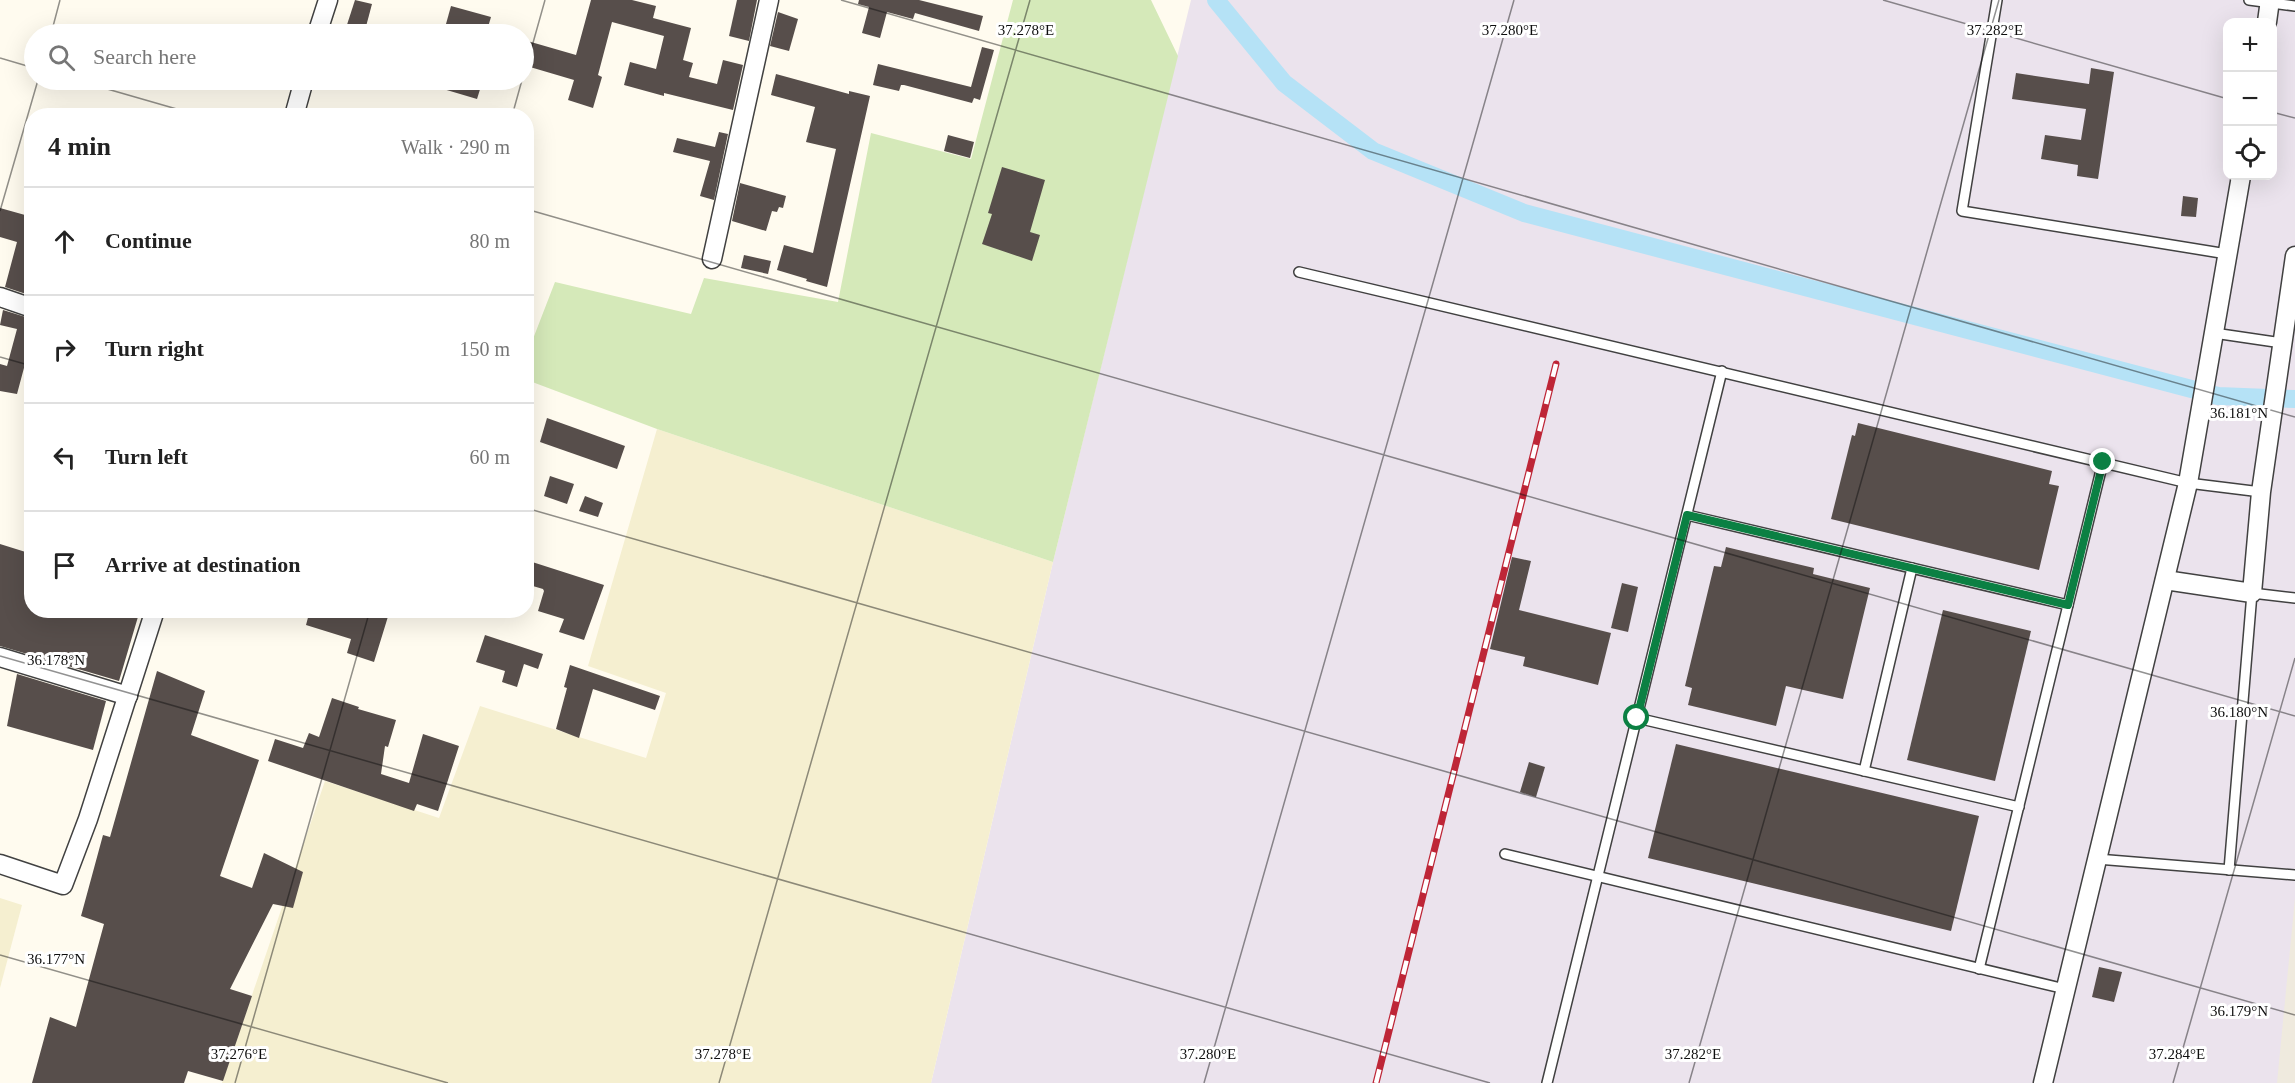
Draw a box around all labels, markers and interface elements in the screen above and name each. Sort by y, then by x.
map controls [2223,18,2277,180]
button: + [2223,18,2277,72]
text: 37.278°E [998,22,1054,38]
text: 37.280°E [1482,22,1538,38]
text: 37.282°E [1967,22,2023,38]
search box [24,24,534,90]
icon: search [45,41,78,74]
text: Search here [93,44,196,69]
button: − [2223,72,2277,126]
button: locate [2223,126,2277,180]
text: 4 min [48,132,111,161]
text: Walk · 290 m [401,136,510,158]
icon: ahead [48,225,81,258]
text: Continue [105,228,192,253]
text: 80 m [469,230,510,252]
icon: right [48,333,81,366]
text: Turn right [105,336,204,361]
text: 150 m [459,338,510,360]
text: 36.181°N [2210,405,2268,421]
icon: left [48,441,81,474]
text: Turn left [105,444,188,469]
text: 60 m [469,446,510,468]
route end [2089,448,2115,474]
icon: arrive [48,549,81,582]
text: Arrive at destination [105,552,301,577]
text: 36.178°N [27,652,85,668]
route start [1623,704,1649,730]
text: 36.180°N [2210,704,2268,720]
text: 36.177°N [27,951,85,967]
text: 36.179°N [2210,1003,2268,1019]
text: 37.276°E [211,1046,267,1062]
text: 37.278°E [695,1046,751,1062]
text: 37.280°E [1180,1046,1236,1062]
text: 37.282°E [1665,1046,1721,1062]
text: 37.284°E [2149,1046,2205,1062]

